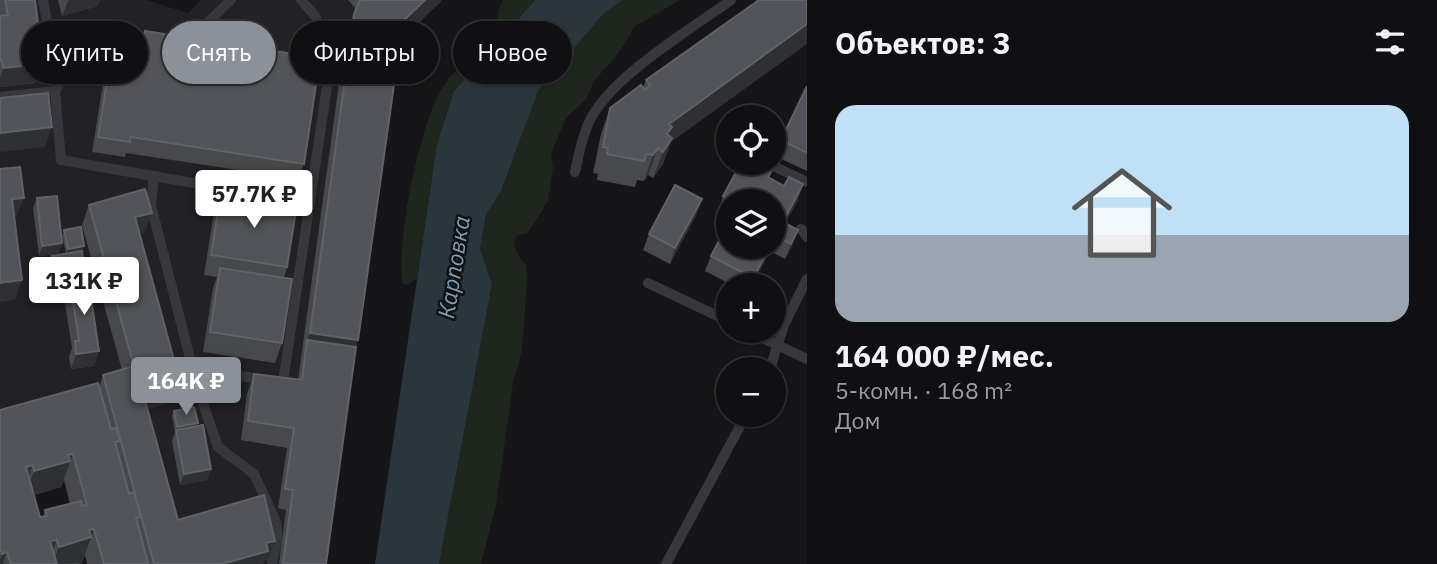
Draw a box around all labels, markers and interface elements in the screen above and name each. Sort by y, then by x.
chip: Купить [21,21,148,84]
chip: Снять [162,21,276,84]
chip: Фильтры [290,21,439,84]
chip: Новое [453,21,572,84]
text: Объектов: 3 [835,23,1011,62]
icon: filters [1371,23,1409,61]
map controls [716,105,786,427]
button: locate [716,105,786,175]
icon: home [1059,150,1185,276]
pin: 57.7K ₽ [189,170,319,230]
text: 57.7K ₽ [211,178,297,208]
button: layers [716,189,786,259]
water label: Карповка [430,214,476,320]
pin: 131K ₽ [27,258,141,317]
text: 131K ₽ [45,265,123,295]
button: + [716,273,786,343]
text: 164 000 ₽/мес. [835,336,1054,375]
button: − [716,357,786,427]
pin: 164K ₽ [129,358,243,417]
text: 164K ₽ [147,365,225,395]
text: 5-комн. · 168 m² [835,375,1012,405]
text: Дом [835,405,880,435]

